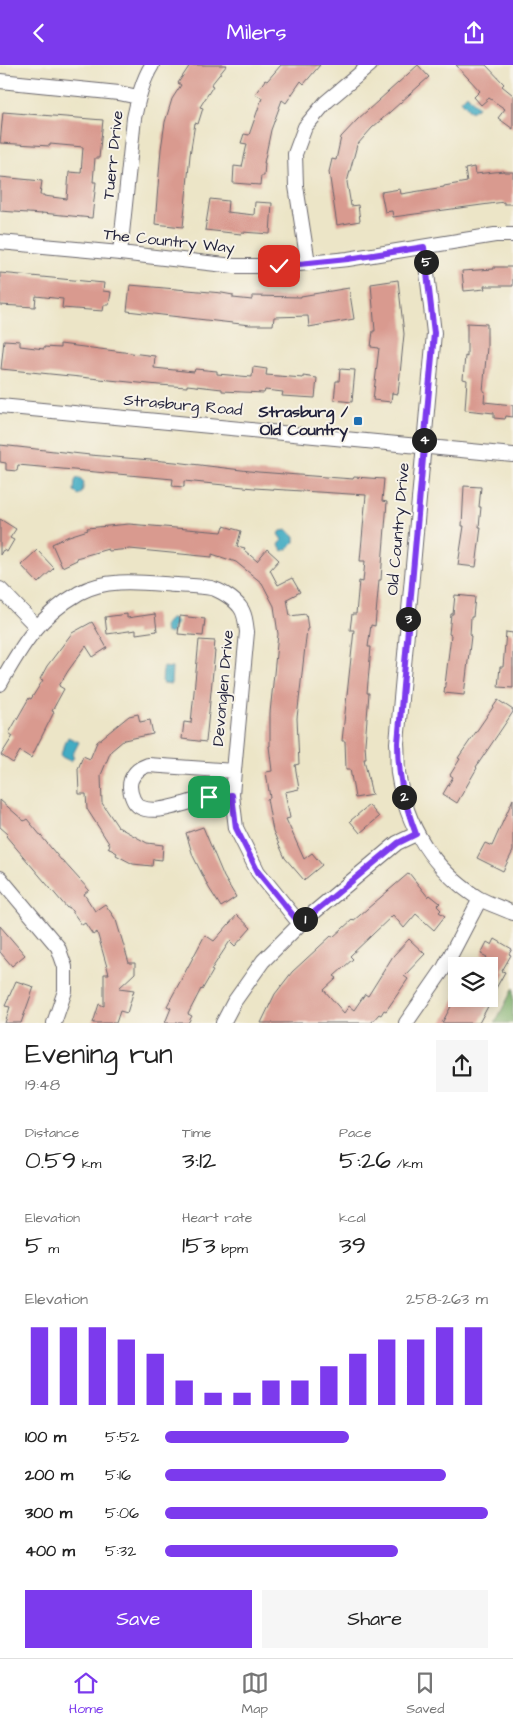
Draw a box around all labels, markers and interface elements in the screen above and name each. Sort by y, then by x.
text: Milers [226,17,287,48]
icon: back [25,19,53,47]
icon: share [460,19,488,47]
street label: Tuerr Drive [97,109,129,201]
street label: The Country Way [102,223,236,260]
pin [258,245,300,287]
pin: 5 [414,249,438,275]
icon: check [265,252,293,280]
text: 5 [422,252,431,272]
street label: Strasburg Road [123,389,243,422]
place label: Strasburg / Old Country [257,401,349,442]
marker: Strasburg / Old Country [352,415,364,427]
pin: 4 [412,427,436,453]
text: 4 [420,430,429,450]
street label: Old Country Drive [381,461,416,596]
pin: 3 [396,607,420,631]
text: 3 [405,609,412,629]
street label: Devonglen Drive [207,629,240,747]
pin [188,776,230,818]
icon: arrive [195,783,223,811]
pin: 2 [392,785,416,809]
text: 2 [400,787,409,807]
pin: 1 [292,907,318,931]
text: 1 [305,909,306,929]
map controls [448,957,498,1007]
button: layers [448,957,498,1007]
text: Evening run [25,1035,173,1074]
button: share [436,1040,488,1092]
text: 19:48 [25,1074,60,1096]
text: Distance [25,1123,79,1143]
text: Time [182,1123,211,1143]
text: Pace [339,1123,371,1143]
text: 0.59 [25,1143,76,1178]
text: 3:12 [182,1143,216,1178]
text: 5:26 [339,1143,391,1178]
text: km [76,1154,101,1174]
text: /km [391,1154,422,1174]
text: Elevation [25,1208,80,1228]
text: Heart rate [182,1208,252,1228]
text: kcal [339,1208,366,1228]
text: 5 [25,1228,43,1263]
text: 153 [182,1228,216,1263]
text: 39 [339,1228,366,1263]
text: m [43,1239,59,1259]
text: bpm [216,1239,248,1259]
text: Elevation [25,1288,88,1310]
text: 258–263 m [406,1288,488,1310]
text: 100 m [25,1426,66,1448]
text: 5:52 [105,1426,139,1448]
text: 200 m [25,1464,73,1486]
text: 5:16 [105,1464,131,1486]
text: 300 m [25,1502,72,1524]
text: 5:06 [105,1502,139,1524]
text: 400 m [25,1540,75,1562]
text: 5:32 [105,1540,136,1562]
button: Save [25,1590,252,1648]
button: Share [262,1590,488,1648]
tab: Home [69,1669,104,1719]
tab: Map [241,1669,269,1719]
tab: Saved [406,1669,444,1719]

